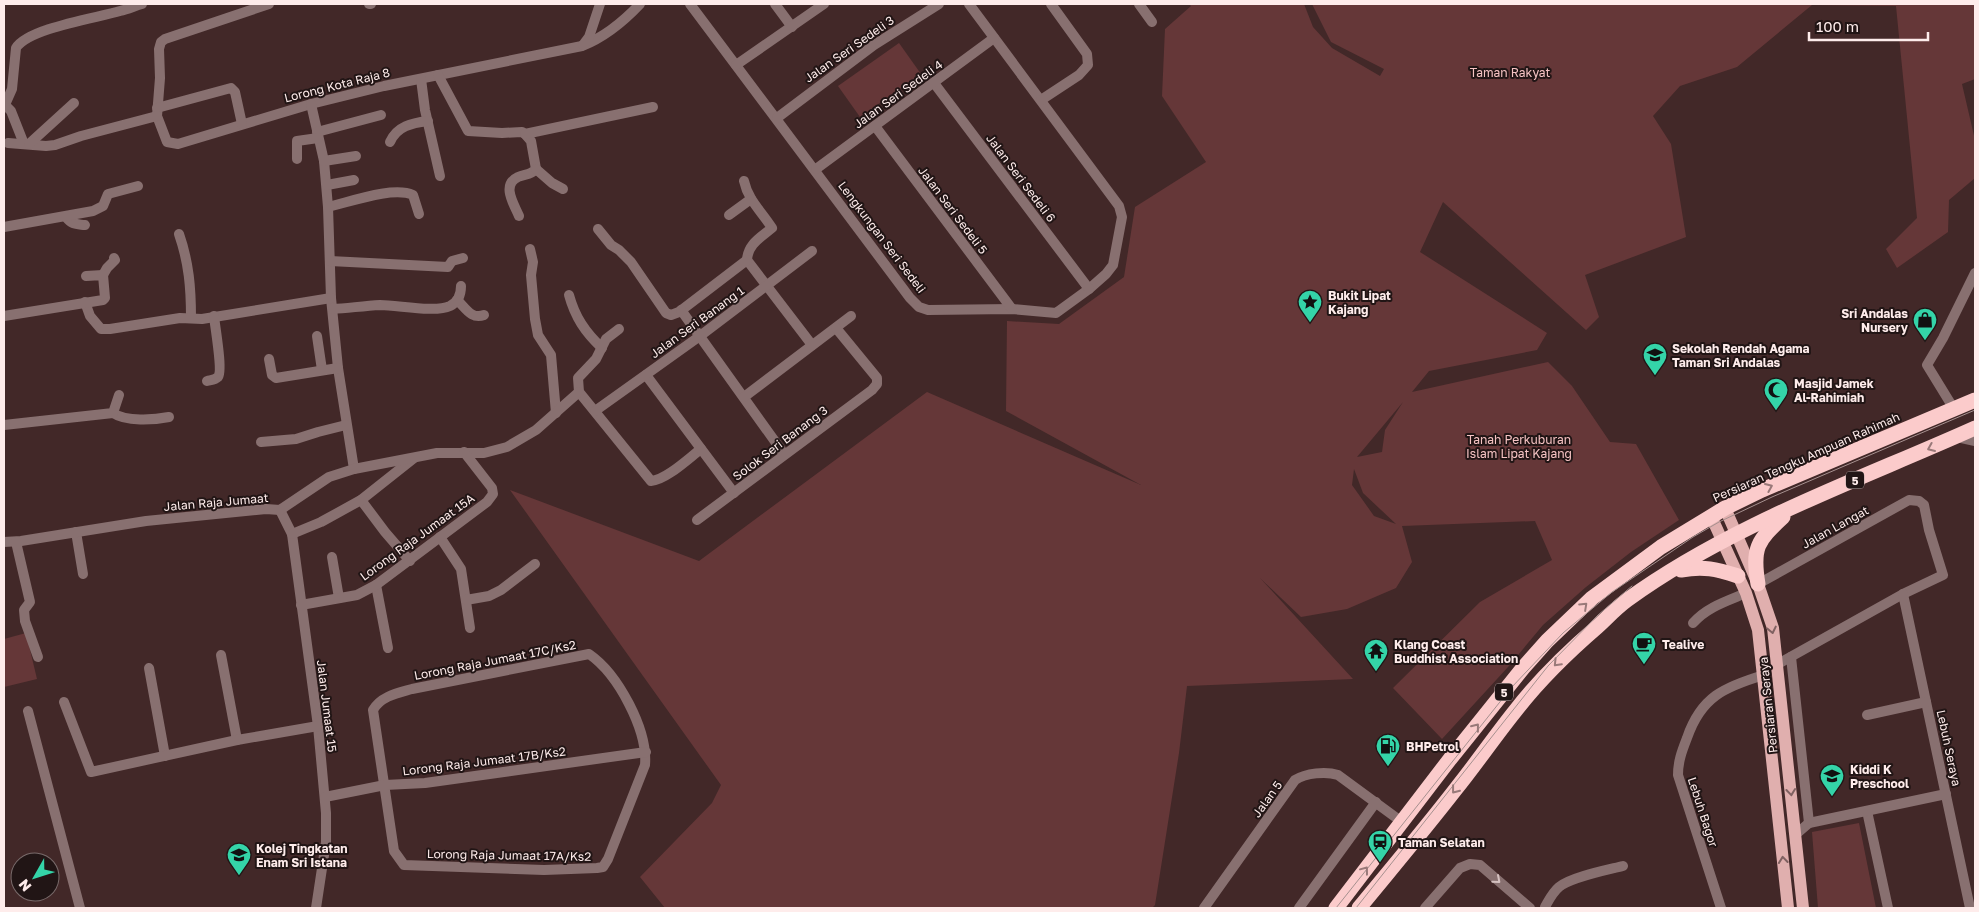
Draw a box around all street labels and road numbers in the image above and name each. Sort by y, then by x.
street label: Jalan Seri Sedeli 3 [801,12,897,86]
street label: Jalan Seri Sedeli 4 [851,57,945,131]
street label: Lorong Kota Raja 8 [283,65,391,105]
street label: Jalan Seri Sedeli 6 [983,131,1059,225]
street label: Jalan Seri Sedeli 5 [915,163,991,257]
street label: Lengkungan Seri Sedeli [835,178,929,296]
street label: Jalan Seri Banang 1 [647,283,747,361]
street label: Solok Seri Banang 3 [730,402,830,484]
street label: Persiaran Tengku Ampuan Rahimah [1710,409,1902,505]
road number: 5 [1846,472,1864,488]
street label: Jalan Raja Jumaat [163,490,269,514]
street label: Lorong Raja Jumaat 15A [357,490,477,584]
street label: Jalan Langat [1799,502,1871,552]
street label: Lorong Raja Jumaat 17C/Ks2 [413,637,577,683]
street label: Persiaran Seraya [1756,656,1780,754]
street label: Jalan Jumaat 15 [314,659,340,753]
road number: 5 [1495,684,1513,700]
street label: Lebuh Seraya [1934,708,1964,788]
street label: Lorong Raja Jumaat 17B/Ks2 [401,744,567,778]
street label: Lebuh Bagor [1685,775,1721,849]
street label: Jalan 5 [1249,778,1285,820]
street label: Lorong Raja Jumaat 17A/Ks2 [427,846,591,864]

